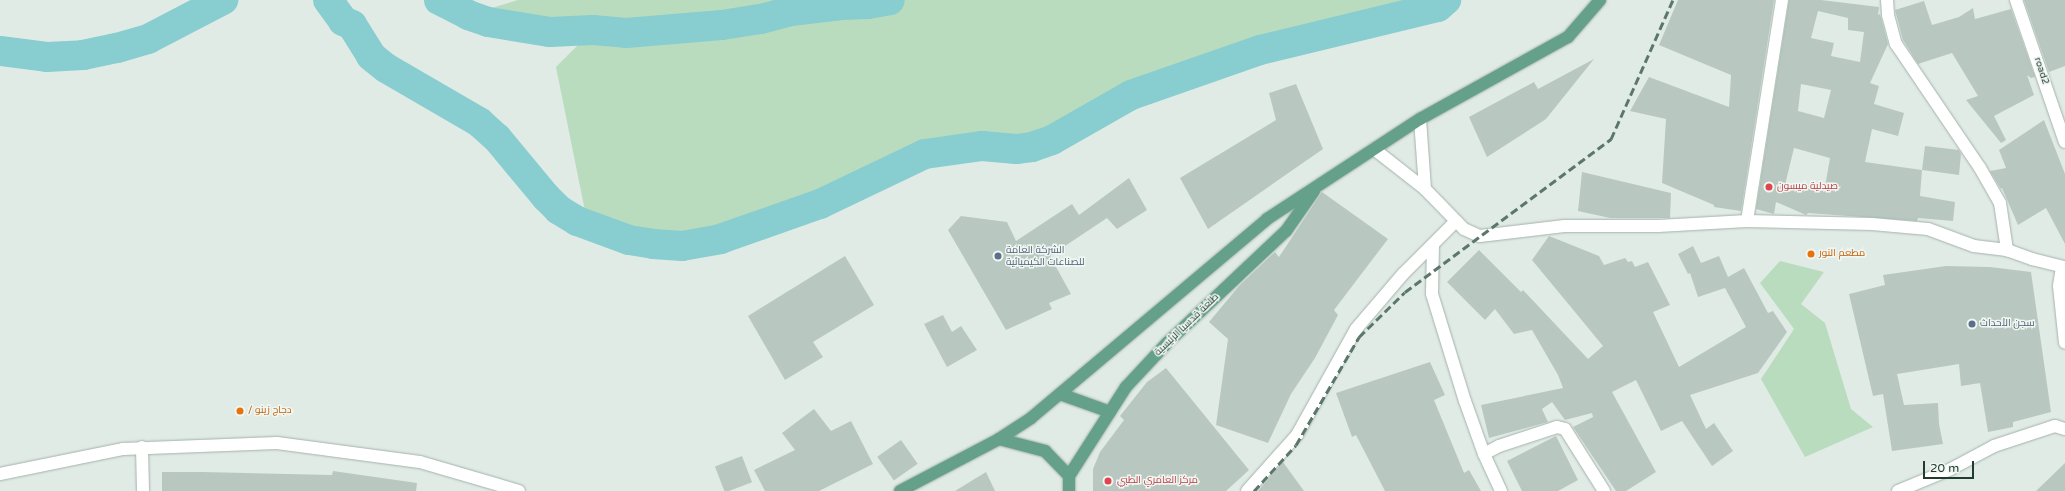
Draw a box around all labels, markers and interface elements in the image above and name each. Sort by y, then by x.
street label: road2 [2031,56,2051,86]
place label: صيدلية ميسون [1777,181,1838,193]
marker: صيدلية ميسون [1764,182,1774,192]
place label: الشركة العامة للصناعات الكيميائية [1006,244,1085,268]
place label: مطعم النور [1819,248,1865,260]
marker: مطعم النور [1806,249,1816,259]
marker: الشركة العامة للصناعات الكيميائية [993,251,1003,261]
street label: طلعة قدسيا الرئيسية [1152,291,1222,359]
place label: سجن الأحداث [1980,318,2035,330]
marker: سجن الأحداث [1967,319,1977,329]
place label: / دجاج زينو [248,405,292,417]
marker: / دجاج زينو [235,406,245,416]
scale bar [1925,453,1976,479]
text: 20 m [1930,461,1959,475]
marker: مركز العامري الطبي [1102,475,1114,487]
place label: مركز العامري الطبي [1117,475,1198,487]

